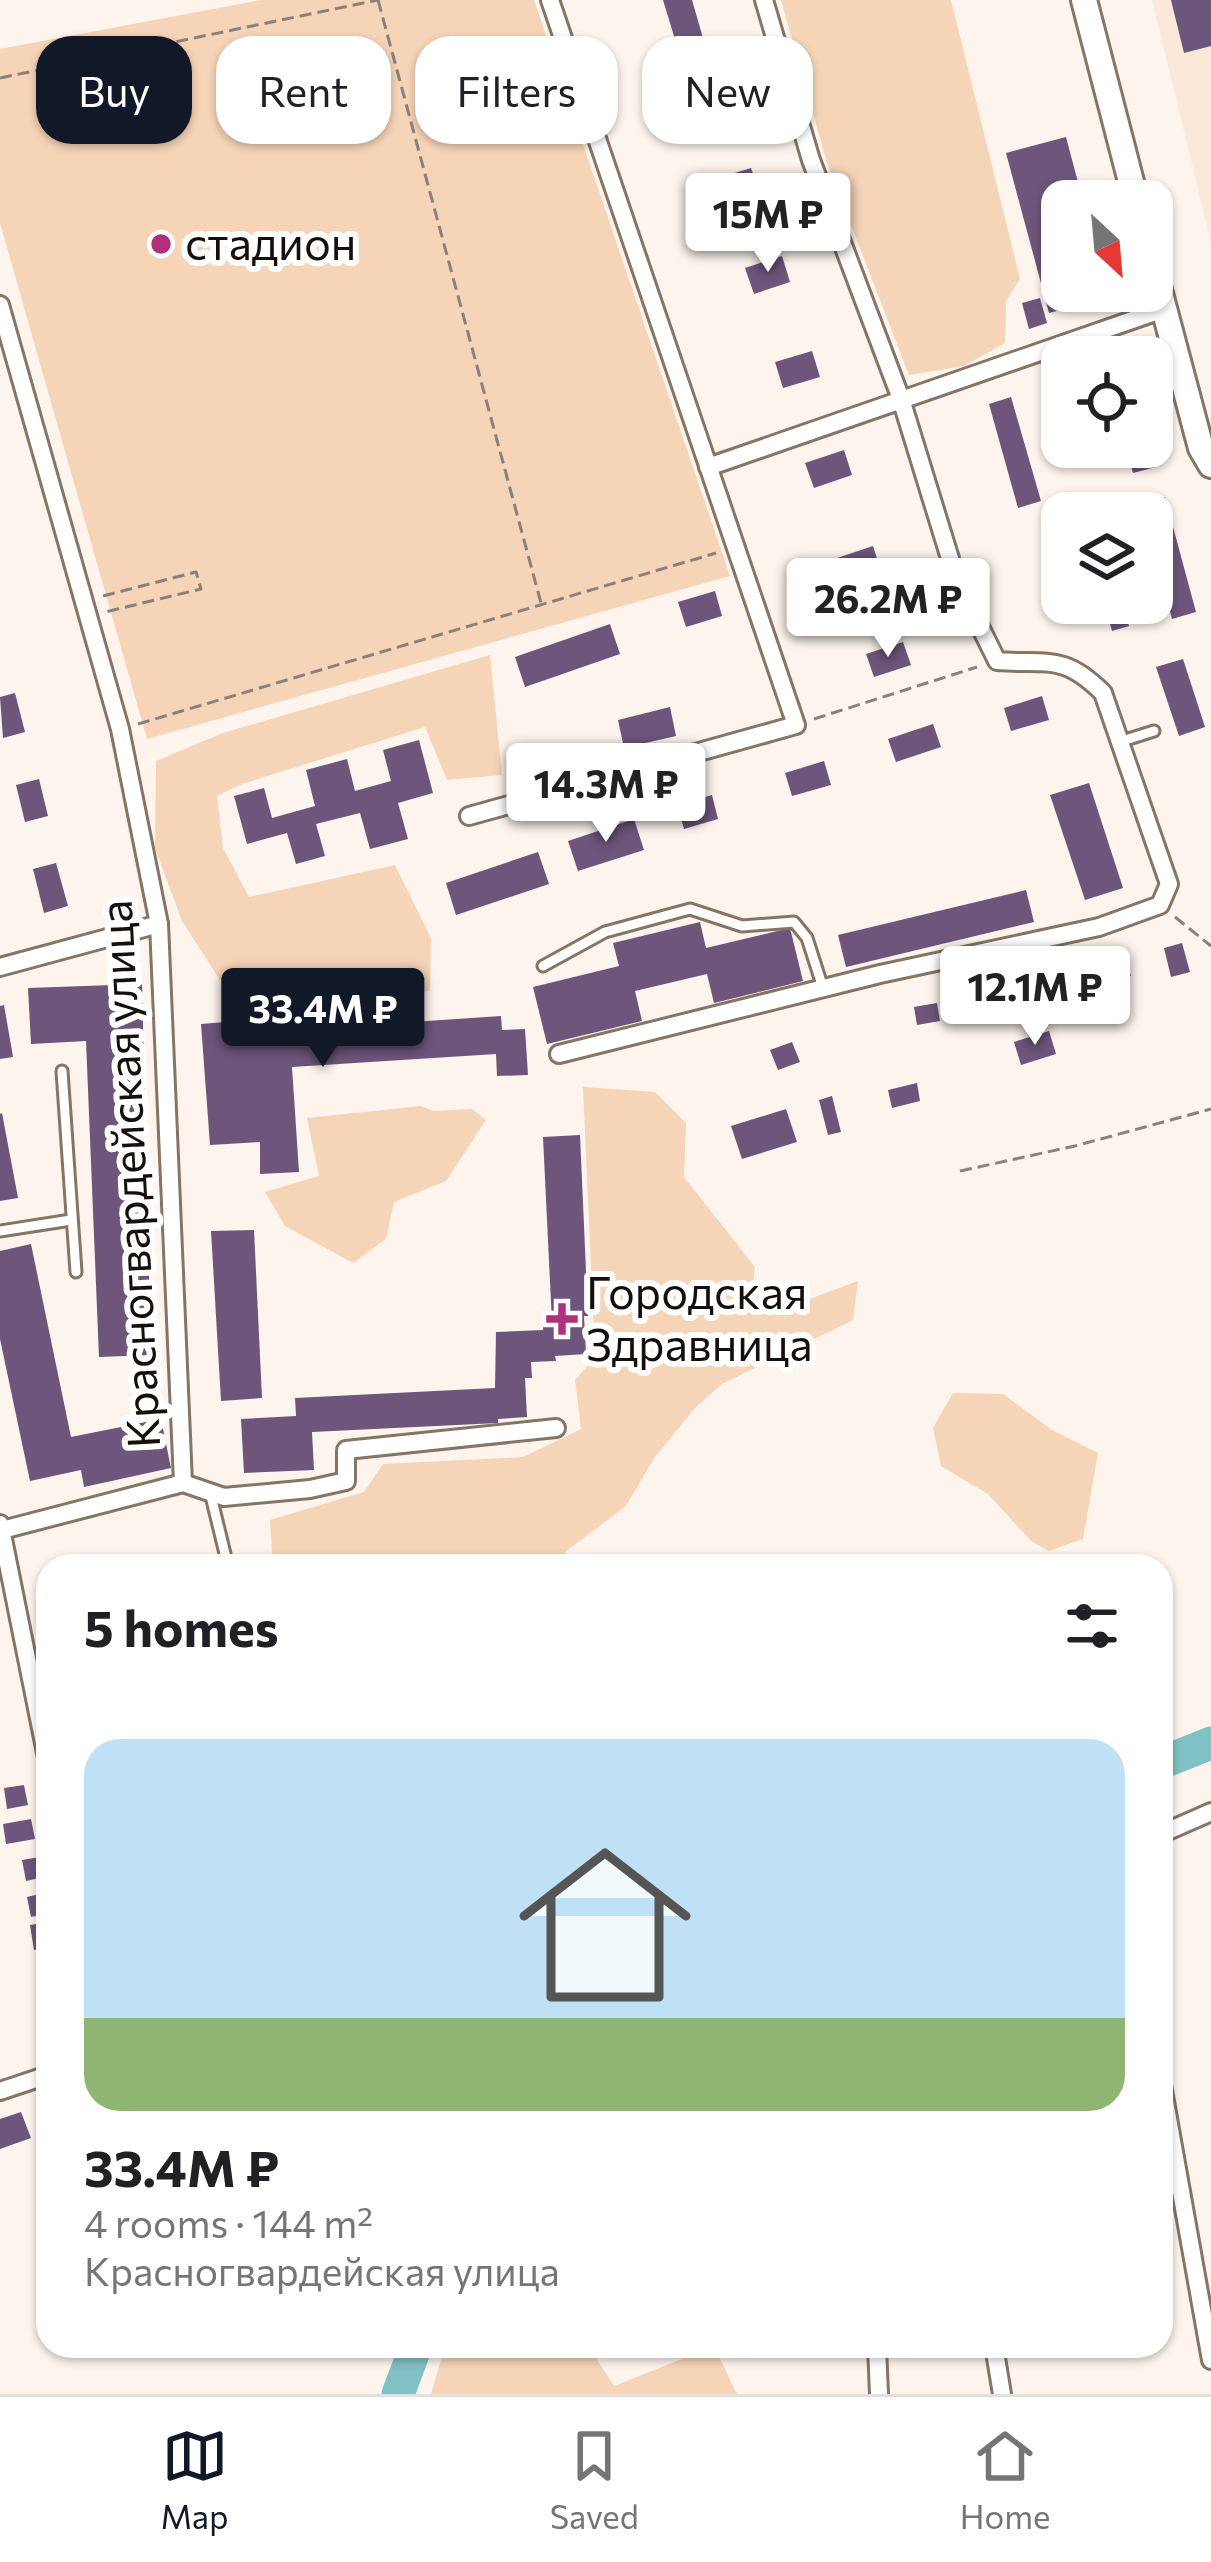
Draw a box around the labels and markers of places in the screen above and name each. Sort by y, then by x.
pin: 15M ₽ [684,173,852,275]
place label: стадион [185,214,356,269]
marker: стадион [148,231,174,257]
pin: 26.2M ₽ [777,558,999,660]
pin: 14.3M ₽ [495,743,717,845]
pin: 12.1M ₽ [924,946,1146,1048]
pin: 33.4M ₽ [212,968,434,1070]
place label: Городская Здравница [586,1263,813,1370]
marker: Городская Здравница [549,1306,575,1332]

